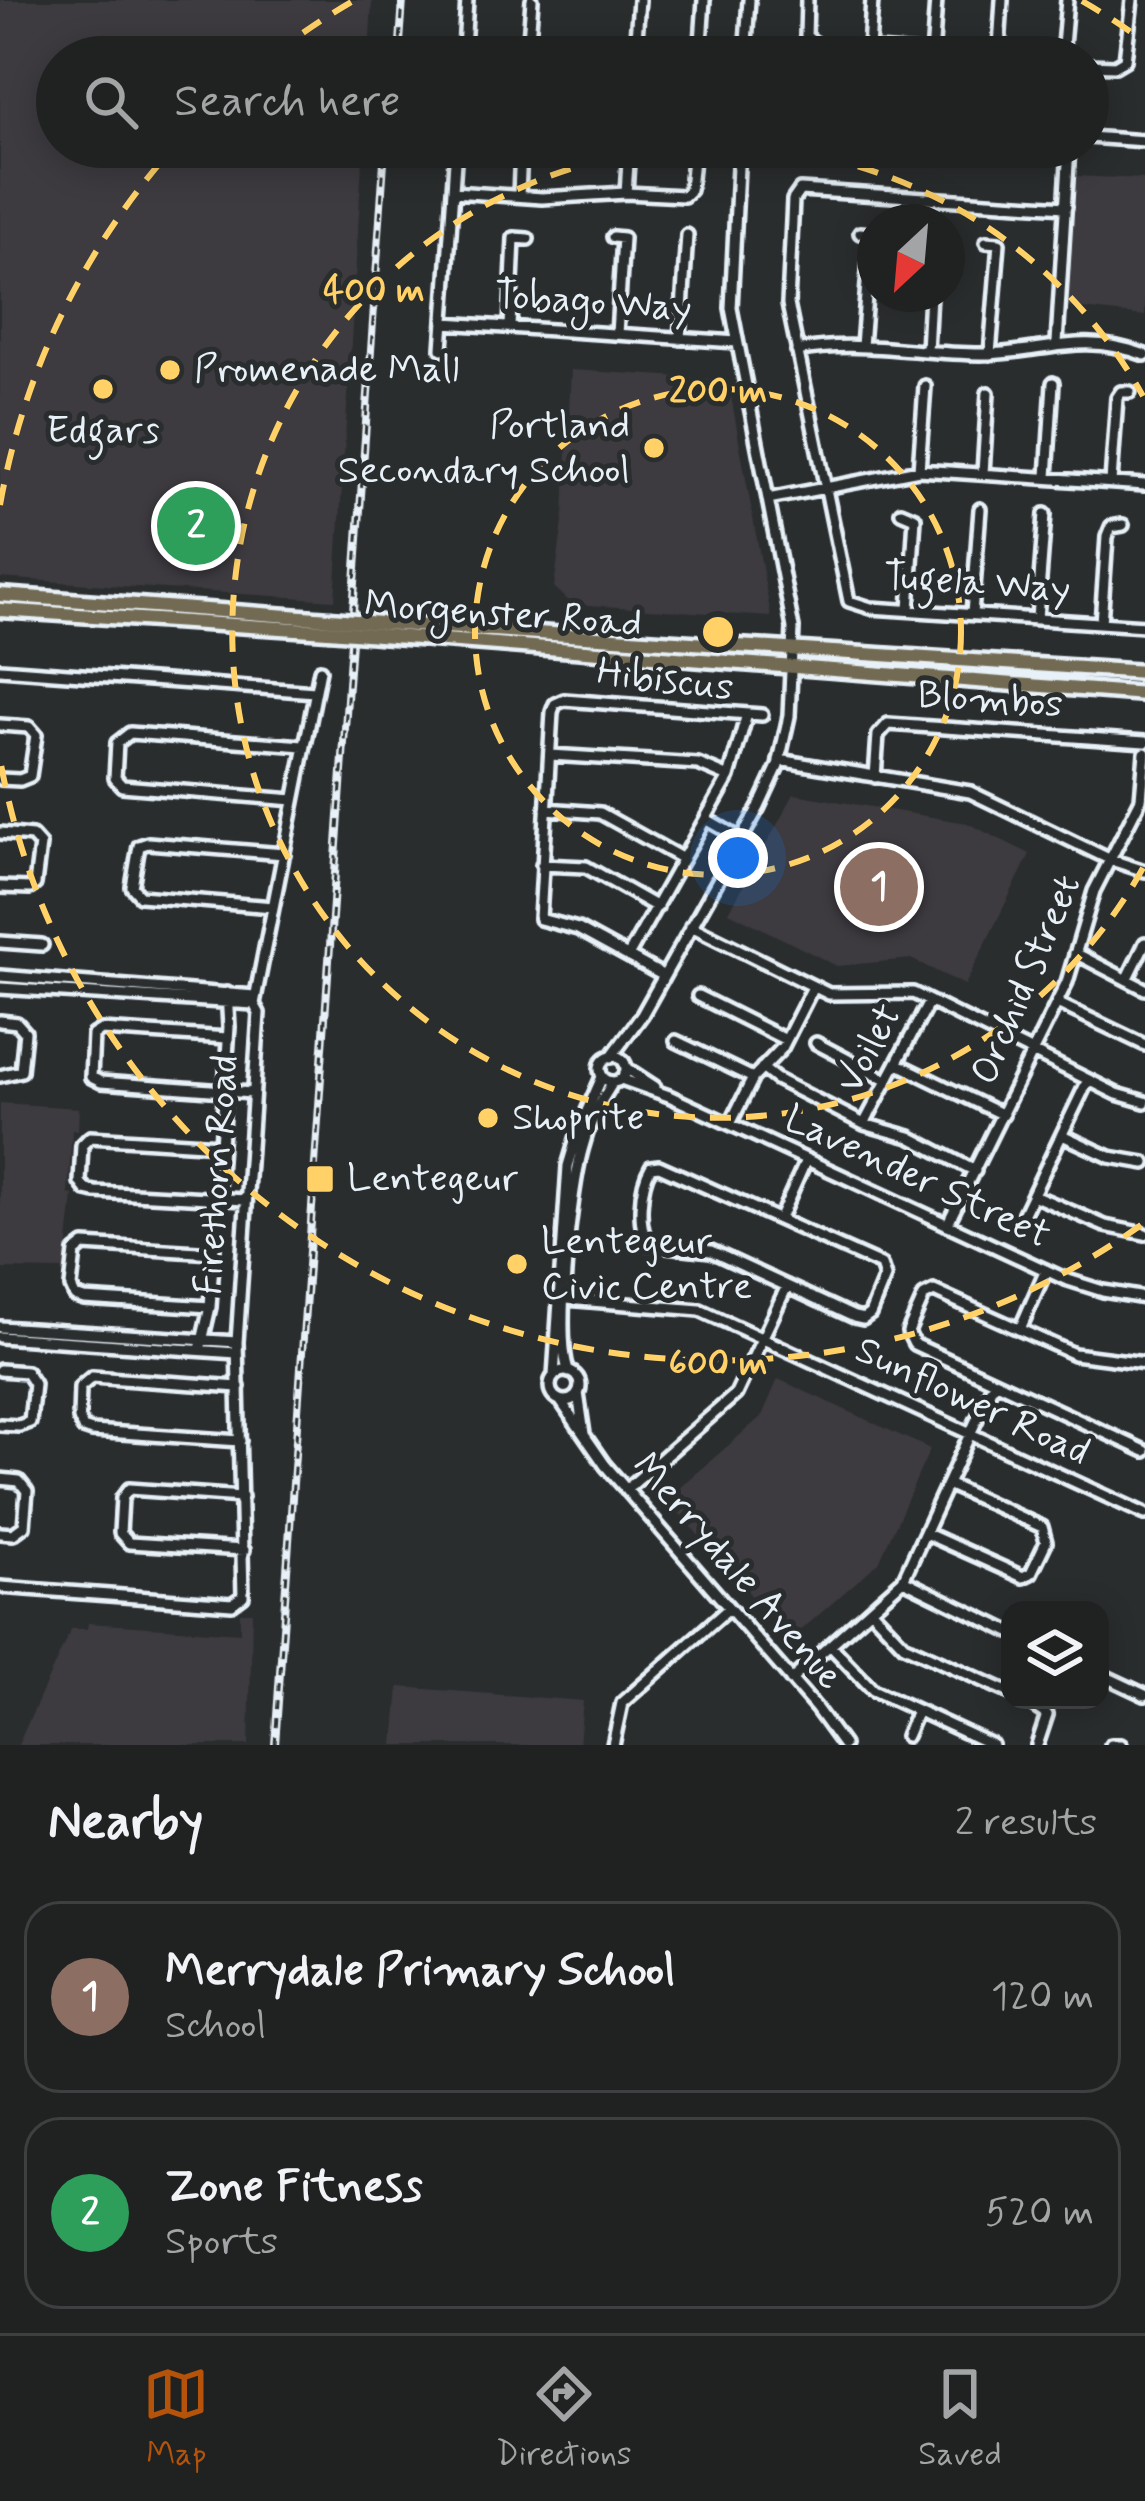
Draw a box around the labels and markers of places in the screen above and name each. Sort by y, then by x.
place label: Promenade Mall [194,345,459,396]
marker: Promenade Mall [157,357,183,383]
marker: Edgars [90,376,116,402]
place label: Portland Secondary School [338,401,630,497]
place label: Edgars [46,406,160,460]
marker: Portland Secondary School [641,435,667,461]
pin: 2 [157,481,235,571]
centre of rings [697,611,739,653]
pin: 1 [840,842,918,932]
place label: Shoprite [512,1093,645,1144]
marker: Shoprite [475,1105,501,1131]
place label: Lentegeur [347,1154,519,1205]
marker: Lentegeur [304,1163,336,1195]
place label: Lentegeur Civic Centre [541,1217,752,1313]
marker: Lentegeur Civic Centre [504,1251,530,1277]

